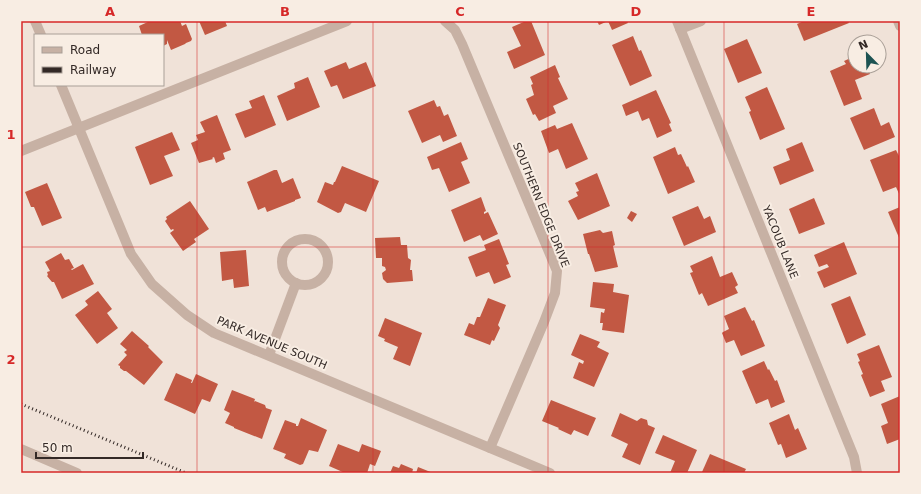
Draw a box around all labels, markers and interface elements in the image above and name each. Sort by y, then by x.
text: A [105,4,115,19]
text: B [280,4,290,19]
text: C [455,4,465,19]
text: D [631,4,642,19]
text: E [807,4,815,19]
legend [34,34,164,86]
north arrow [847,34,887,74]
text: N [857,37,870,53]
text: Road [70,43,100,57]
text: Railway [70,63,116,77]
text: 1 [6,127,16,142]
street label: SOUTHERN EDGE DRIVE [510,141,572,269]
street label: YACOUB LANE [759,203,801,281]
street label: PARK AVENUE SOUTH [215,314,329,372]
text: 2 [6,352,16,367]
scale bar [36,434,143,460]
text: 50 m [42,441,73,455]

